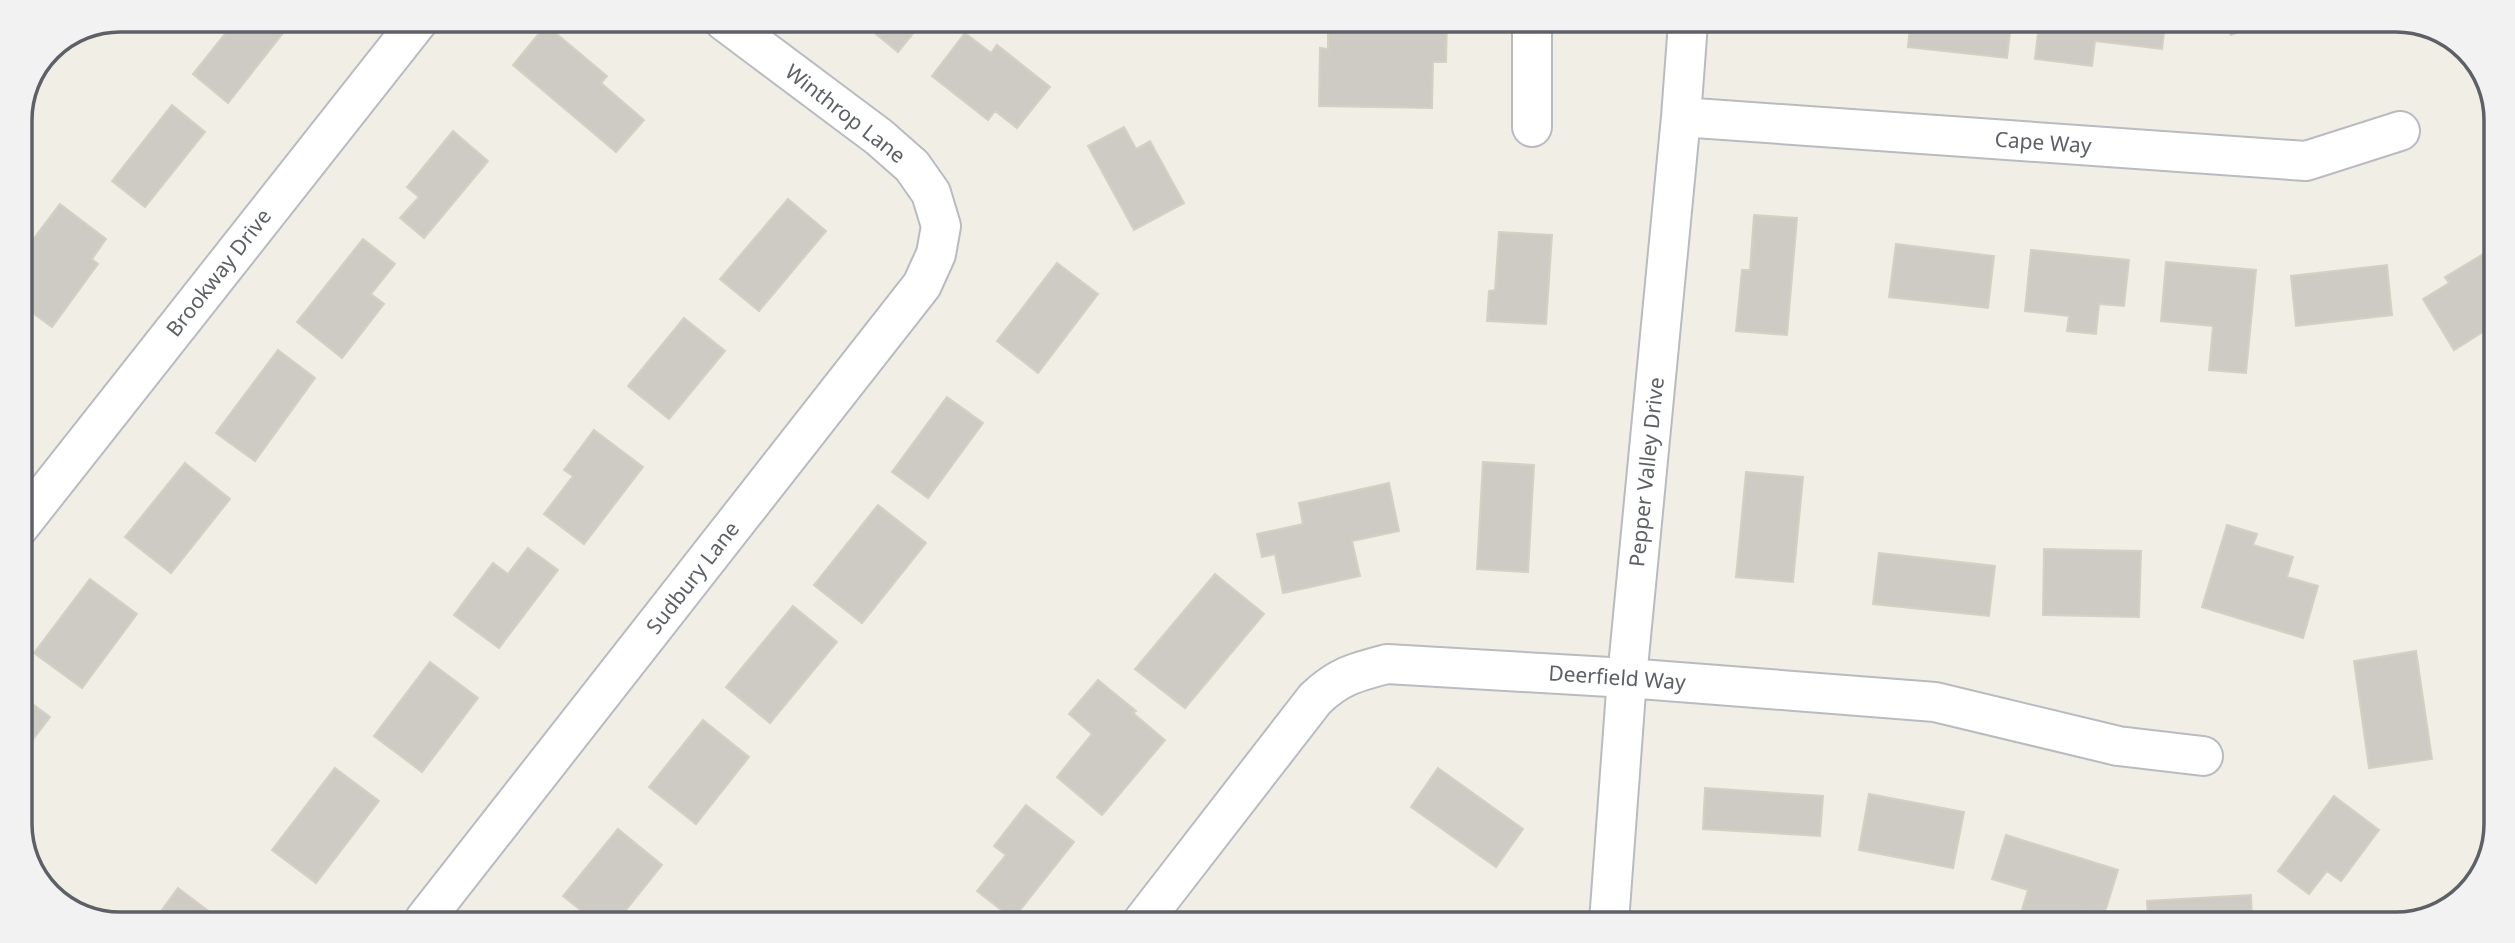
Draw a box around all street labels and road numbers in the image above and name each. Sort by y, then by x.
street label: Winthrop Lane [780,57,912,169]
street label: Cape Way [1994,125,2093,159]
street label: Brookway Drive [159,203,277,342]
street label: Pepper Valley Drive [1622,376,1670,568]
street label: Sudbury Lane [639,515,745,639]
street label: Deerfield Way [1547,658,1687,696]

